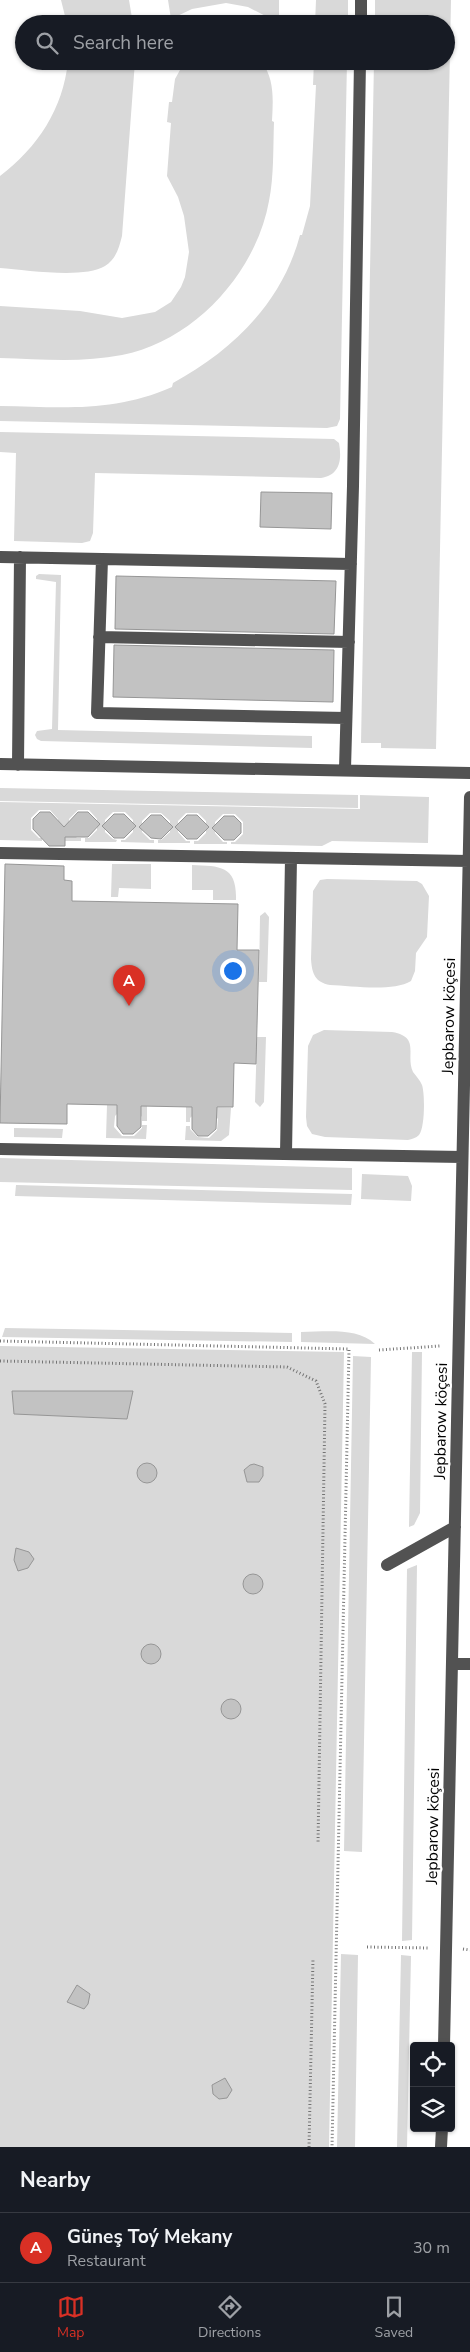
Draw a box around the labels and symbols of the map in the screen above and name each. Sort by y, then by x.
street label: Jepbarow köçesi [437,957,461,1076]
your location [220,958,246,984]
pin: A [113,965,145,1006]
street label: Jepbarow köçesi [429,1362,453,1481]
street label: Jepbarow köçesi [421,1767,445,1886]

